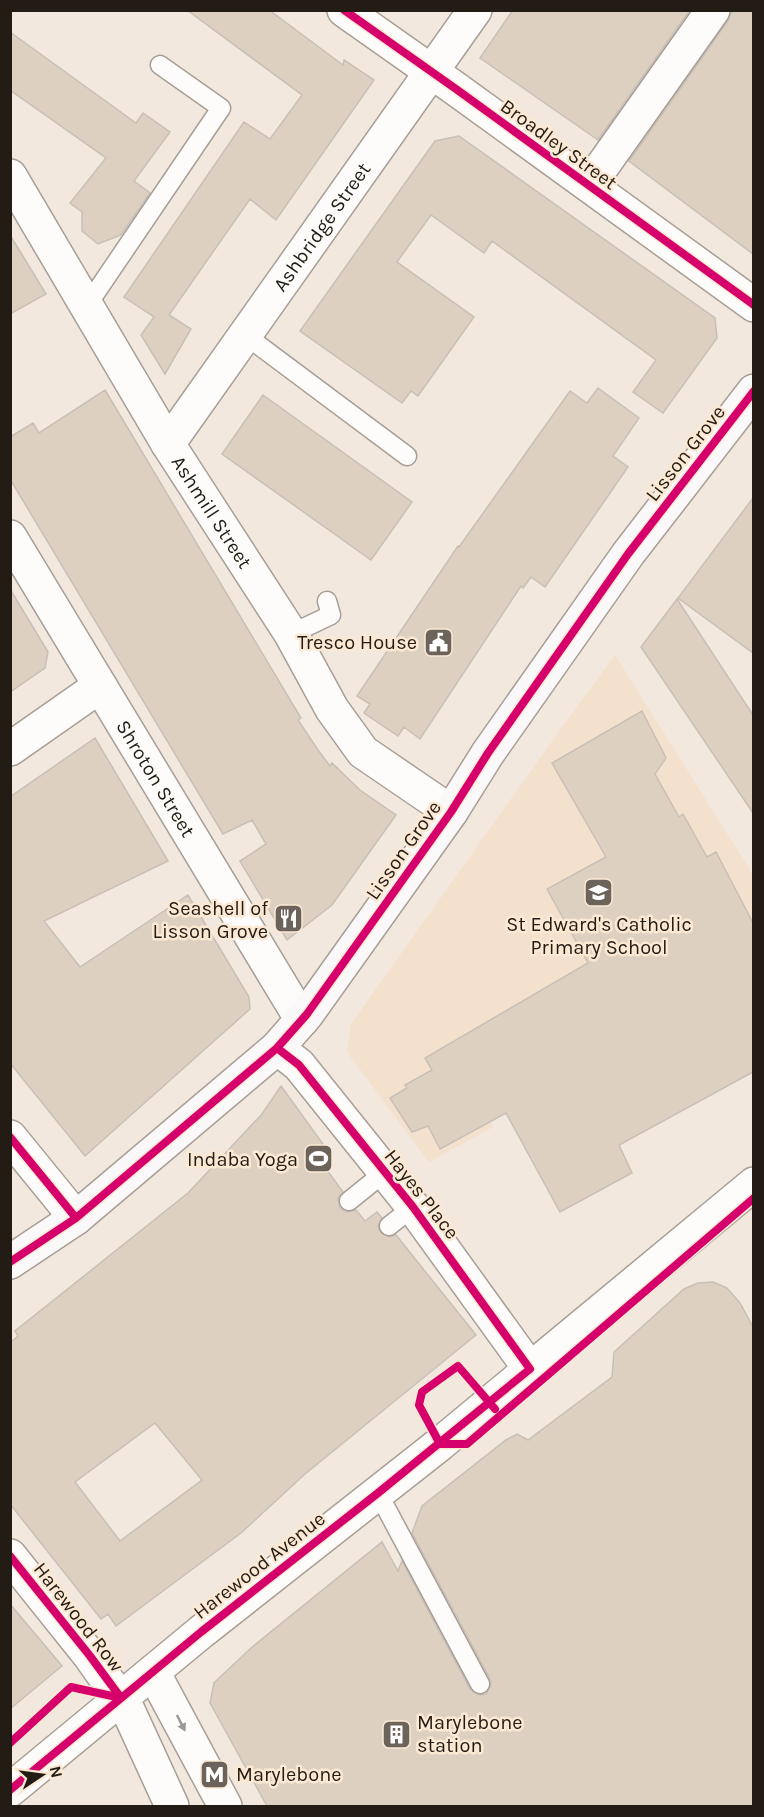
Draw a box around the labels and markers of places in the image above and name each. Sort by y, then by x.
public building icon: Tresco House [422,626,454,658]
place label: Tresco House [297,631,417,654]
school or university icon: St Edward's Catholic Primary School [583,877,615,909]
place label: Seashell of Lisson Grove [153,897,268,943]
restaurant icon: Seashell of Lisson Grove [273,903,305,935]
place label: St Edward's Catholic Primary School [506,913,692,959]
sports icon: Indaba Yoga [303,1143,335,1175]
place label: Indaba Yoga [187,1148,298,1171]
place label: Marylebone station [417,1711,522,1757]
building icon: Marylebone station [380,1718,412,1750]
metro station icon: Marylebone [199,1758,231,1790]
place label: Marylebone [236,1763,341,1786]

